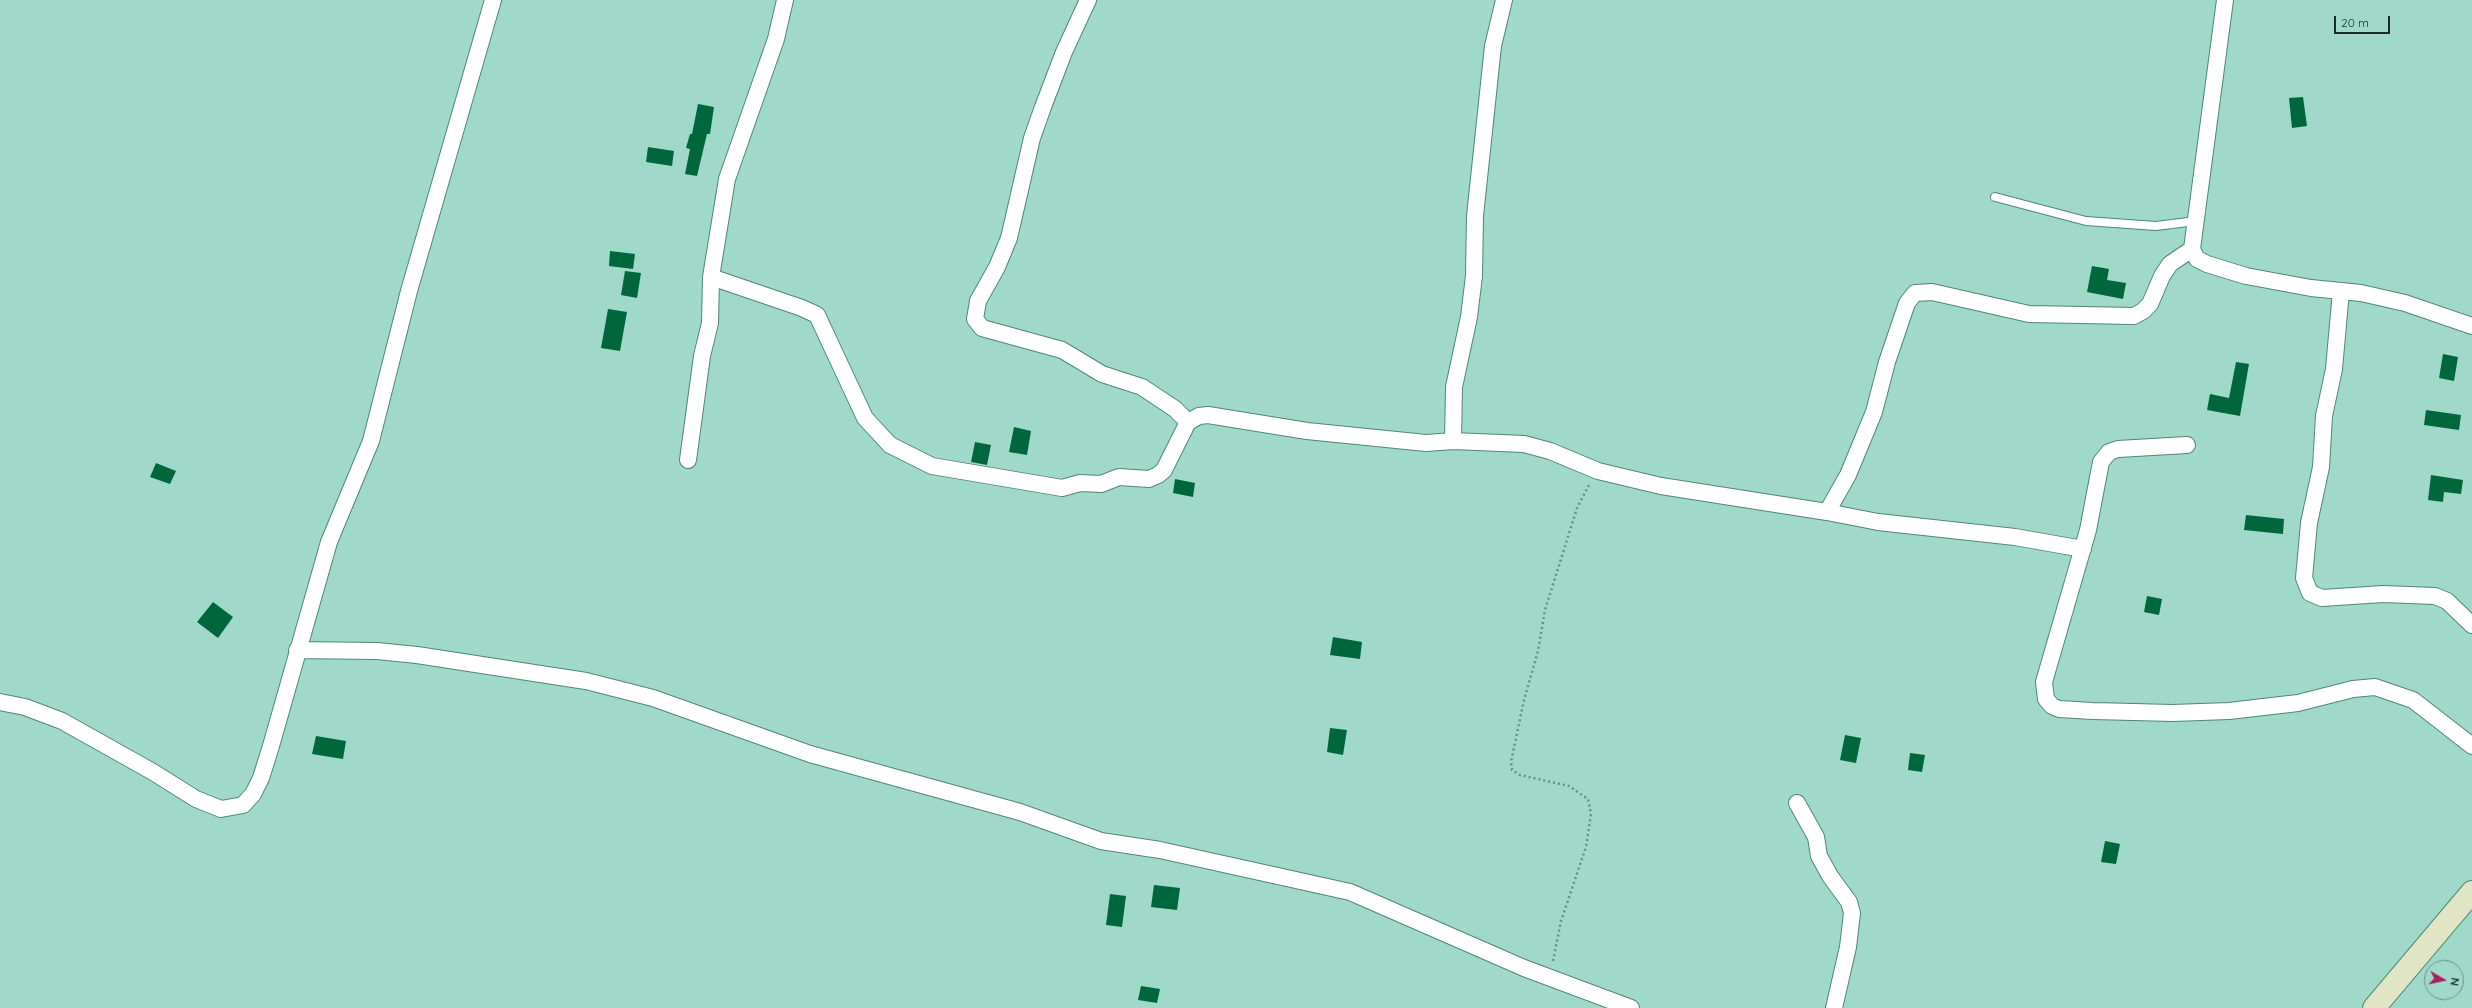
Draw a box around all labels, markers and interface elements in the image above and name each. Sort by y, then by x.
scale bar [2336,8,2392,34]
text: 20 m [2341,15,2369,30]
north arrow [2424,960,2464,1000]
text: N [2447,977,2462,987]

